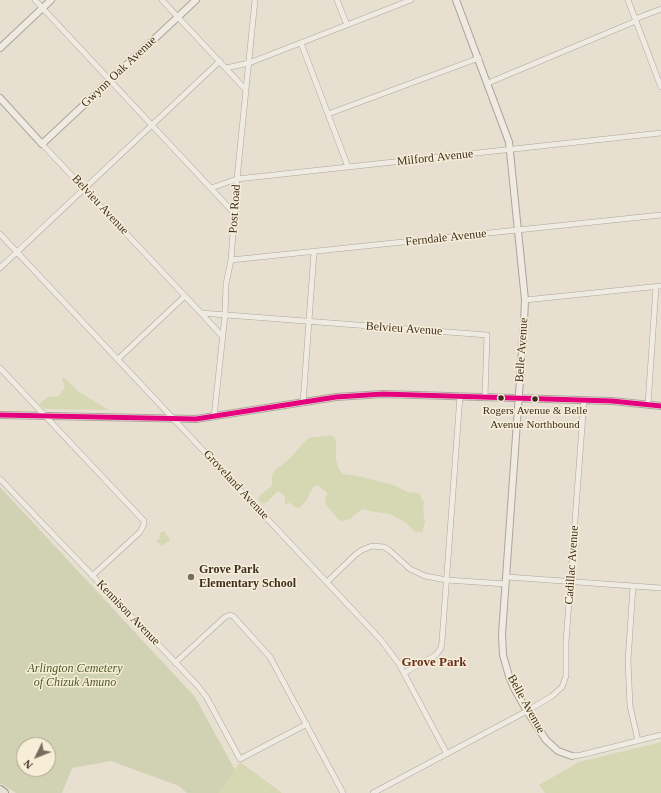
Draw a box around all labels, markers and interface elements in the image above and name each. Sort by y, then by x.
street label: Gwynn Oak Avenue [78,33,160,111]
street label: Milford Avenue [396,147,474,169]
street label: Belvieu Avenue [69,172,131,238]
street label: Post Road [226,184,244,234]
street label: Ferndale Avenue [405,227,487,249]
street label: Belle Avenue [513,317,531,383]
street label: Belvieu Avenue [365,319,443,339]
unlabelled marker [496,393,506,403]
marker: Rogers Avenue & Belle Avenue Northbound [530,394,540,404]
place label: Rogers Avenue & Belle Avenue Northbound [483,404,587,430]
street label: Groveland Avenue [200,447,272,523]
street label: Cadillac Avenue [562,525,582,605]
place label: Grove Park Elementary School [199,563,296,591]
marker: Grove Park Elementary School [186,572,196,582]
street label: Kennison Avenue [93,577,163,649]
district label: Grove Park [401,655,467,671]
park label: Arlington Cemetery of Chizuk Amuno [28,662,122,690]
street label: Belle Avenue [504,672,548,736]
north arrow [16,737,56,777]
text: N [21,758,35,772]

